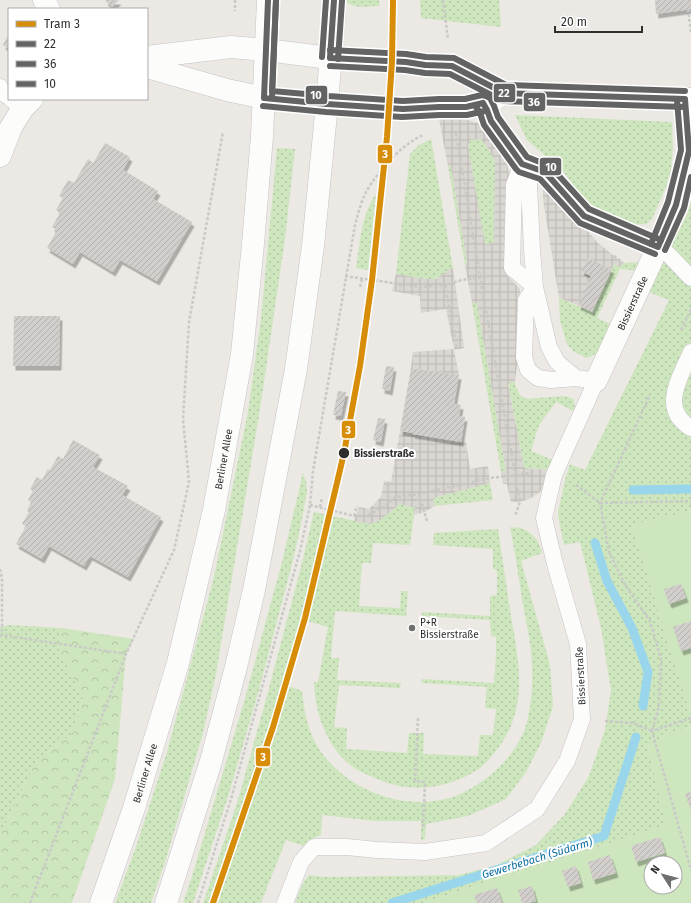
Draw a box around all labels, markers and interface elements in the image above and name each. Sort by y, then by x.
legend [8,8,148,100]
scale bar [555,8,642,34]
text: 20 m [561,15,587,29]
text: Tram 3 [44,17,80,31]
text: 22 [44,37,56,51]
text: 36 [44,57,56,71]
text: 10 [44,77,56,91]
line badge: 22 [493,83,516,103]
line badge: 10 [305,85,328,105]
text: 22 [498,87,510,100]
text: 10 [310,89,322,102]
line badge: 36 [523,92,546,112]
text: 36 [527,96,540,109]
line badge: 3 [377,144,393,164]
text: 3 [381,148,388,161]
line badge: 10 [539,157,562,176]
text: 10 [545,161,557,174]
street label: Bissierstraße [615,274,651,333]
line badge: 3 [341,420,356,439]
text: 3 [344,424,351,437]
street label: Berliner Allee [213,428,235,491]
marker: Bissierstraße [337,446,351,460]
place label: Bissierstraße [354,448,415,460]
place label: P+R Bissierstraße [420,617,479,641]
marker: P+R Bissierstraße [407,623,417,633]
street label: Bissierstraße [573,646,589,706]
street label: Berliner Allee [131,742,160,805]
line badge: 3 [255,747,271,767]
text: 3 [259,751,266,764]
water label: Gewerbebach (Südarm) [480,835,594,881]
north arrow [643,855,683,895]
text: N [648,863,663,876]

